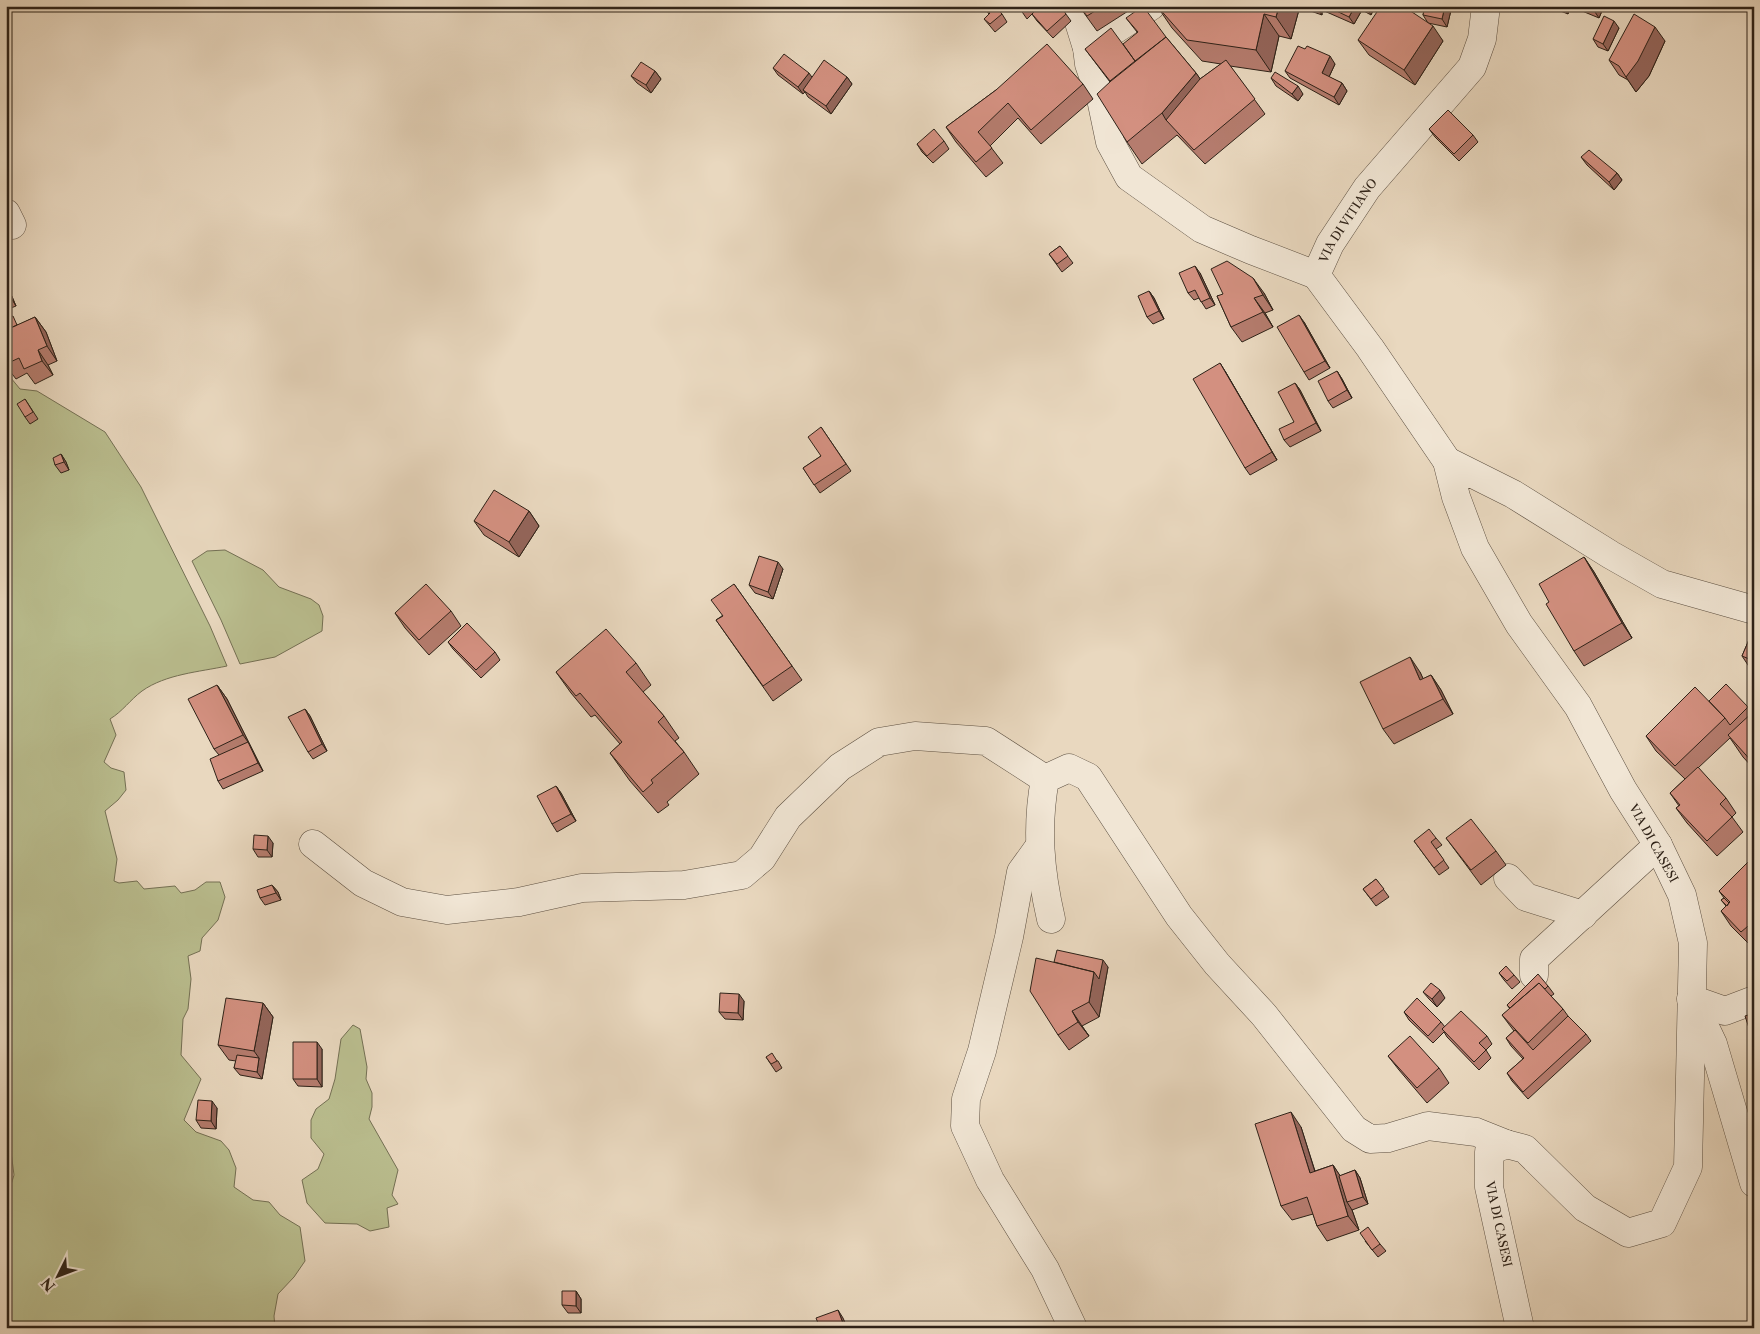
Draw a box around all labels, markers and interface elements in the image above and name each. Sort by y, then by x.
street label: VIA DI VITIANO [1315,175,1380,265]
street label: VIA DI CASESI [1626,800,1682,885]
street label: VIA DI CASESI [1482,1179,1515,1268]
north arrow [32,1252,82,1302]
text: N [38,1274,59,1295]

